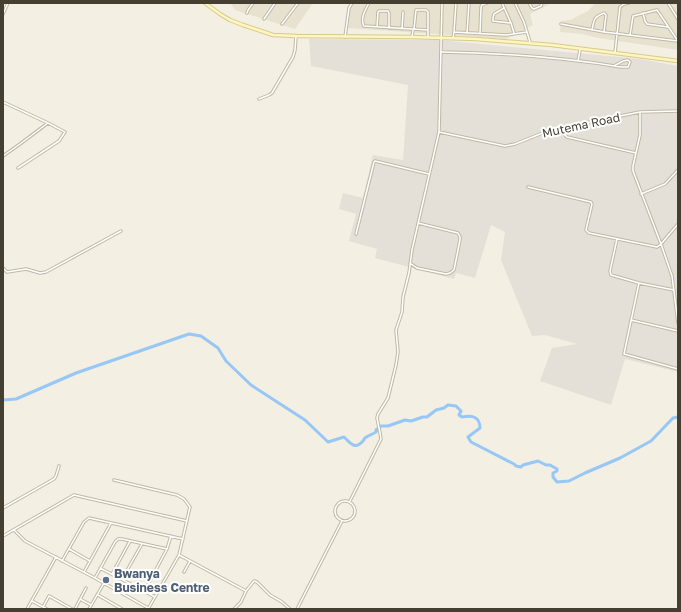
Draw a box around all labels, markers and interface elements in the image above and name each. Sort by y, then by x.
street label: Mutema Road [541,109,621,141]
place label: Bwanya Business Centre [114,566,210,595]
marker: Bwanya Business Centre [101,575,111,585]

